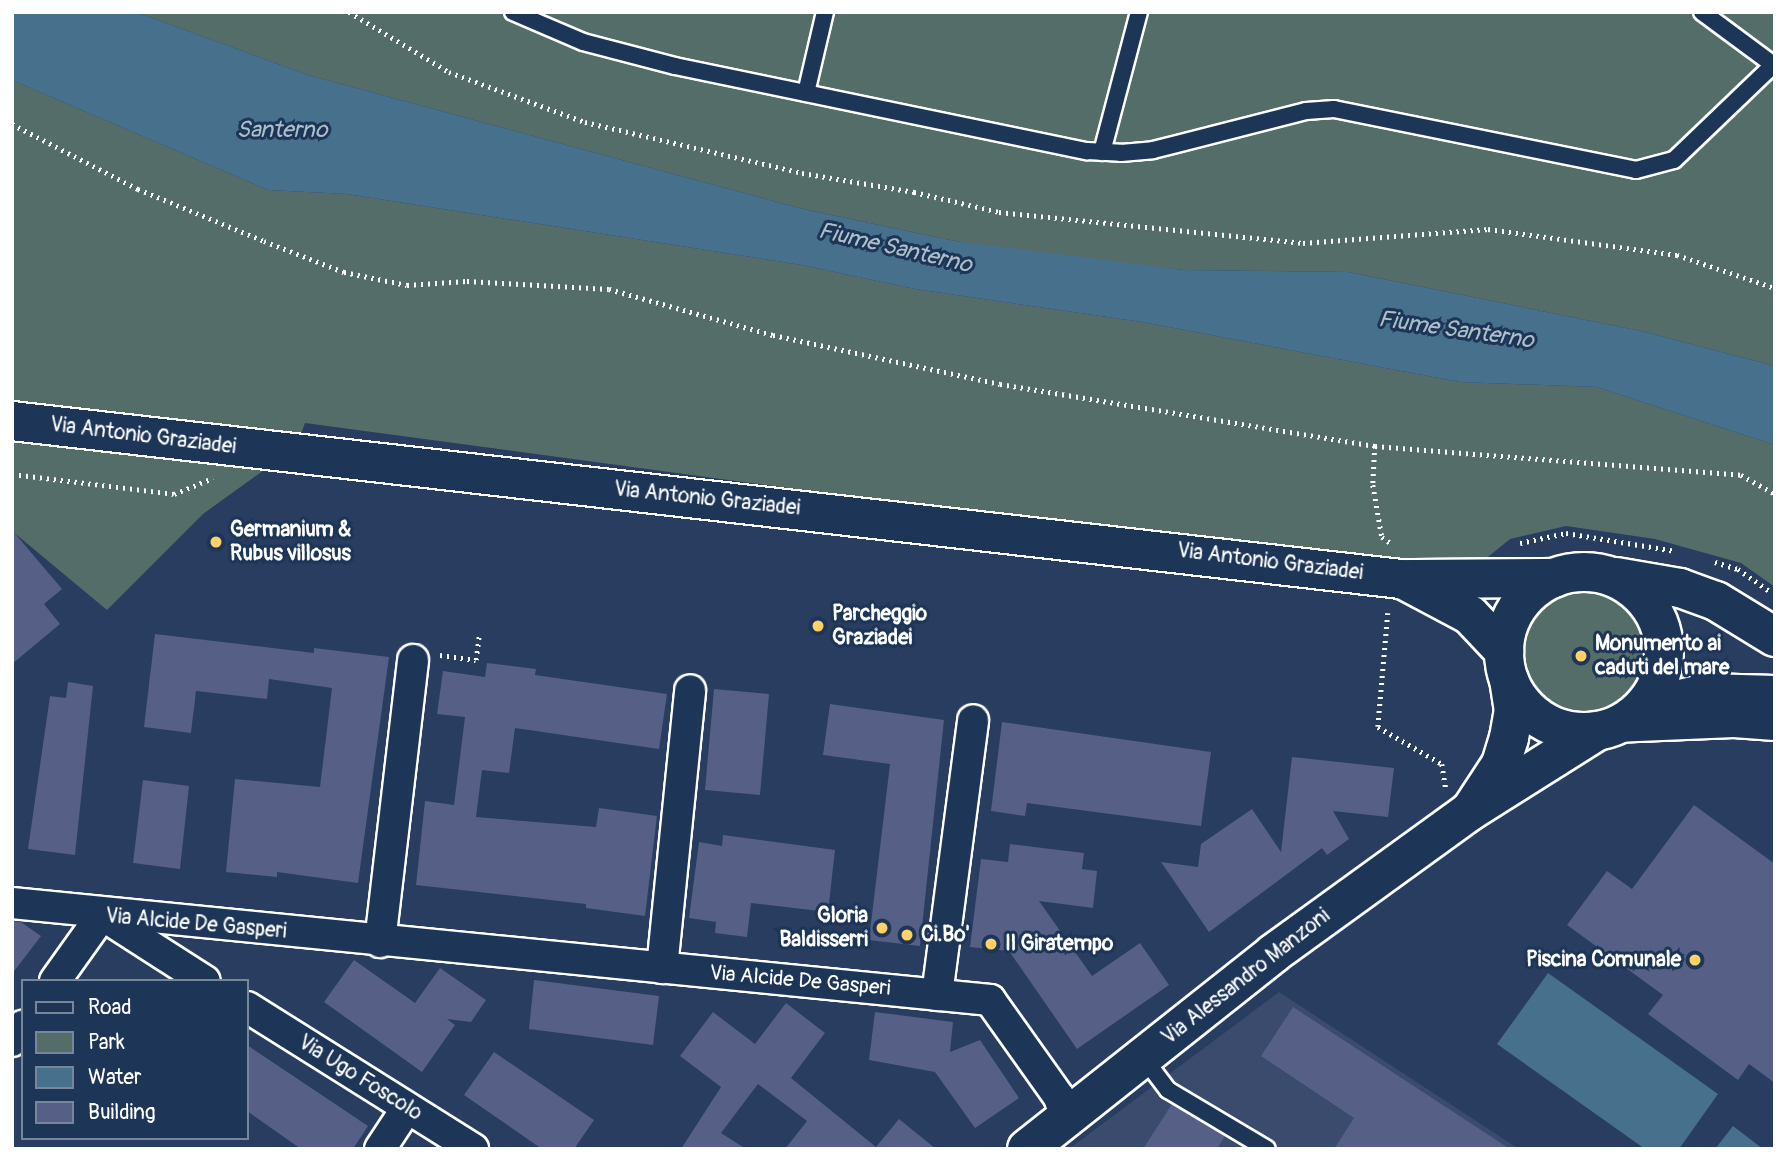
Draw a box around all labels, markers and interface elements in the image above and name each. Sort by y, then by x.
water label: Santerno [237,116,327,144]
water label: Fiume Santerno [816,217,974,279]
water label: Fiume Santerno [1377,305,1535,355]
street label: Via Antonio Graziadei [49,412,237,460]
street label: Via Antonio Graziadei [613,477,801,521]
place label: Germanium & Rubus villosus [230,517,351,567]
marker: Germanium & Rubus villosus [208,534,224,550]
street label: Via Antonio Graziadei [1176,538,1364,586]
place label: Parcheggio Graziadei [832,601,927,651]
marker: Parcheggio Graziadei [810,618,826,634]
place label: Monumento ai caduti del mare [1595,631,1729,681]
marker: Monumento ai caduti del mare [1573,648,1589,664]
place label: Gloria Baldisserri [779,903,868,953]
street label: Via Alcide De Gasperi [104,904,288,944]
street label: Via Alessandro Manzoni [1157,904,1335,1050]
marker: Gloria Baldisserri [874,920,890,936]
place label: Ci.Bo' [921,922,970,948]
marker: Ci.Bo' [899,927,915,943]
place label: Il Giratempo [1005,931,1113,957]
marker: Il Giratempo [983,936,999,952]
place label: Piscina Comunale [1526,947,1681,973]
marker: Piscina Comunale [1687,952,1703,968]
street label: Via Alcide De Gasperi [708,961,892,1001]
legend [21,979,248,1140]
text: Road [88,994,132,1021]
text: Park [88,1029,125,1056]
street label: Via Ugo Foscolo [293,1030,427,1126]
text: Water [88,1064,141,1091]
text: Building [88,1099,155,1126]

